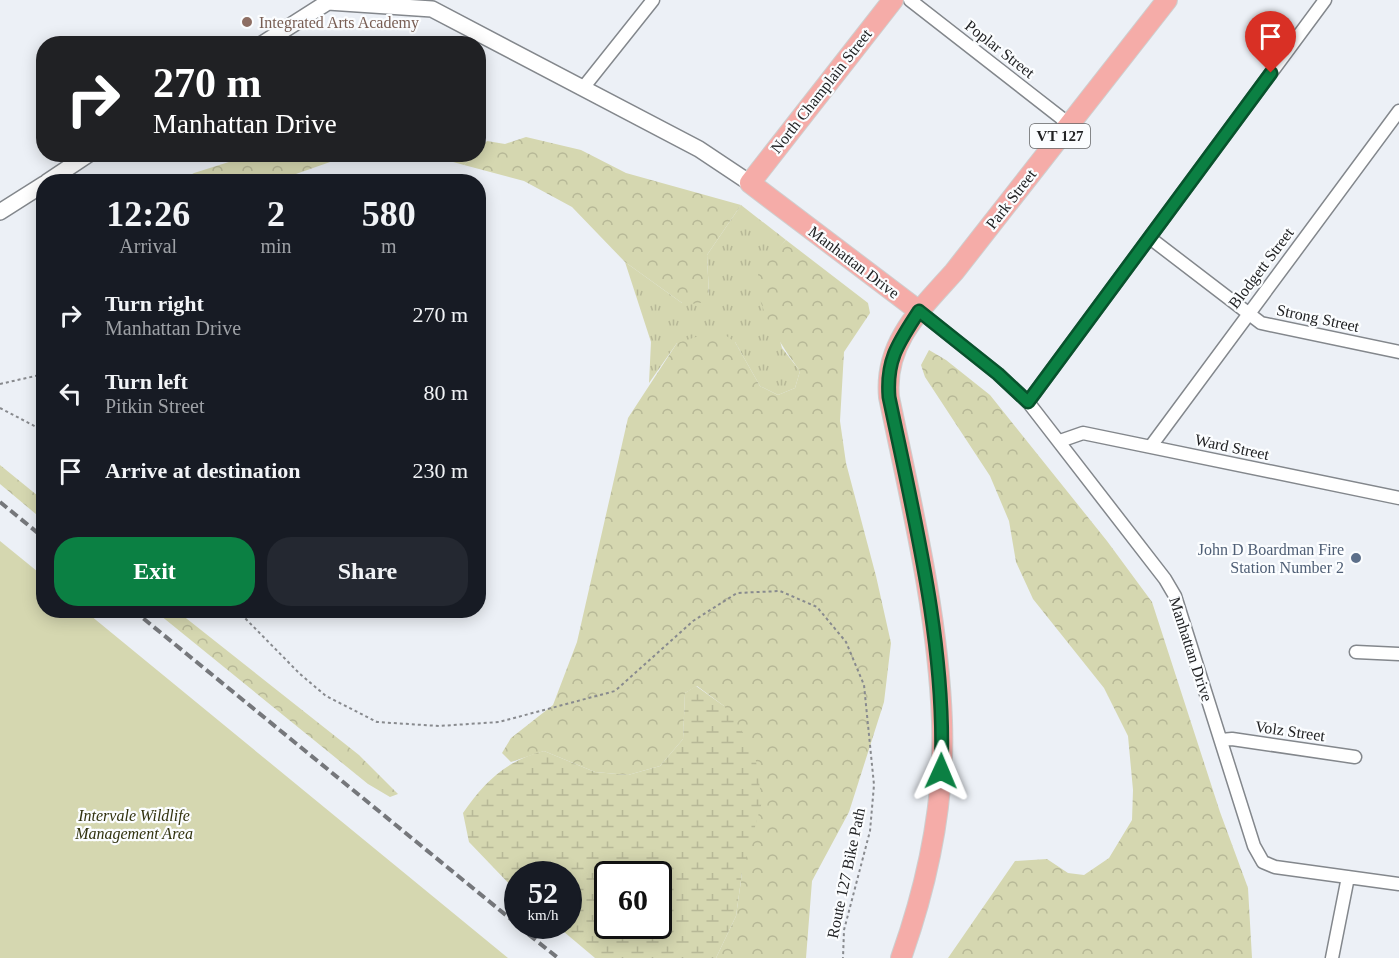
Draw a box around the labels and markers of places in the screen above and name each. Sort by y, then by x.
pin [1245,11,1296,73]
place label: Integrated Arts Academy [259,14,419,32]
marker: Integrated Arts Academy [240,15,254,29]
place label: John D Boardman Fire Station Number 2 [1198,541,1344,576]
marker: John D Boardman Fire Station Number 2 [1349,551,1363,565]

